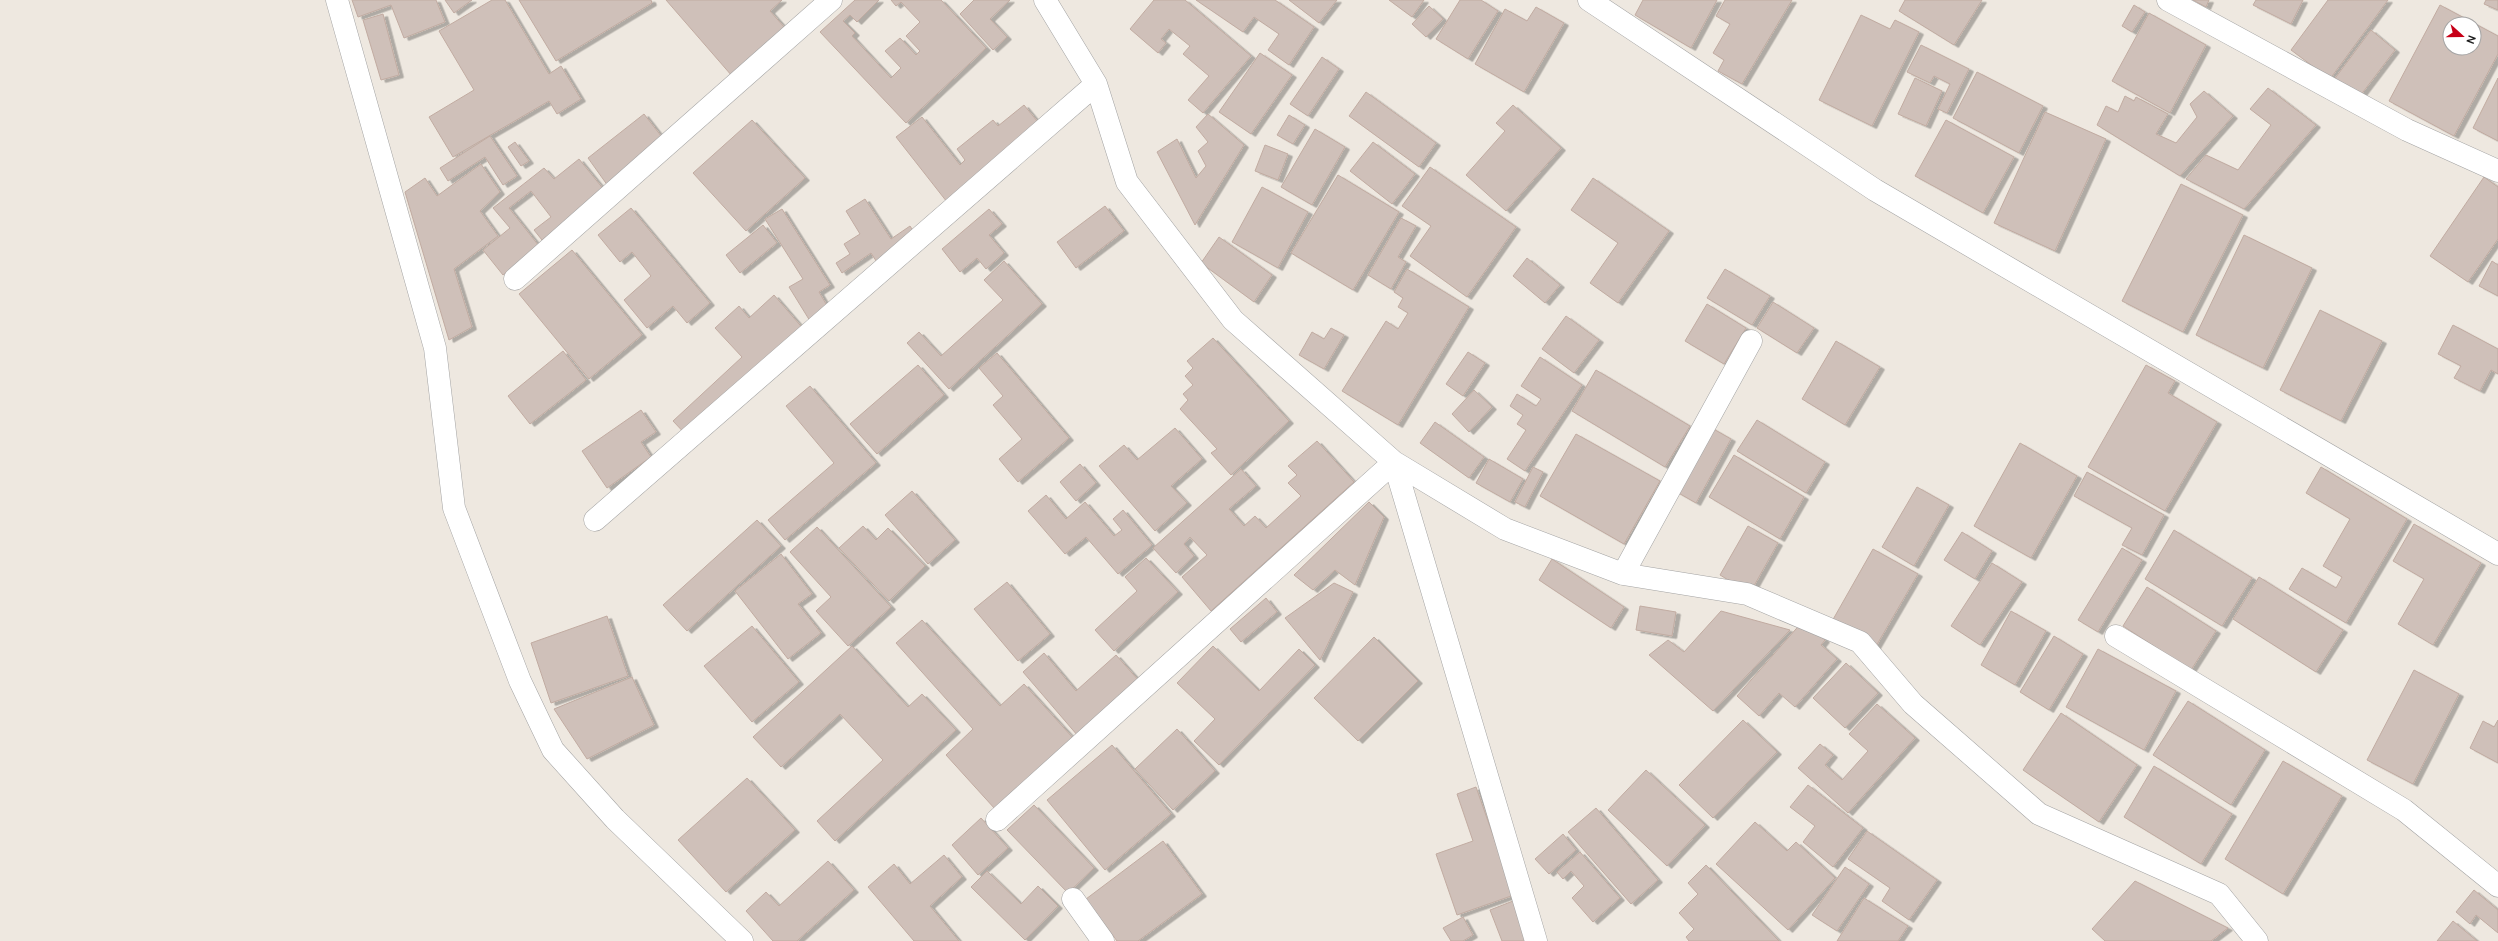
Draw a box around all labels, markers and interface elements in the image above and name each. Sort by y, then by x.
north arrow [2442,16,2482,56]
text: N [2463,33,2479,46]

